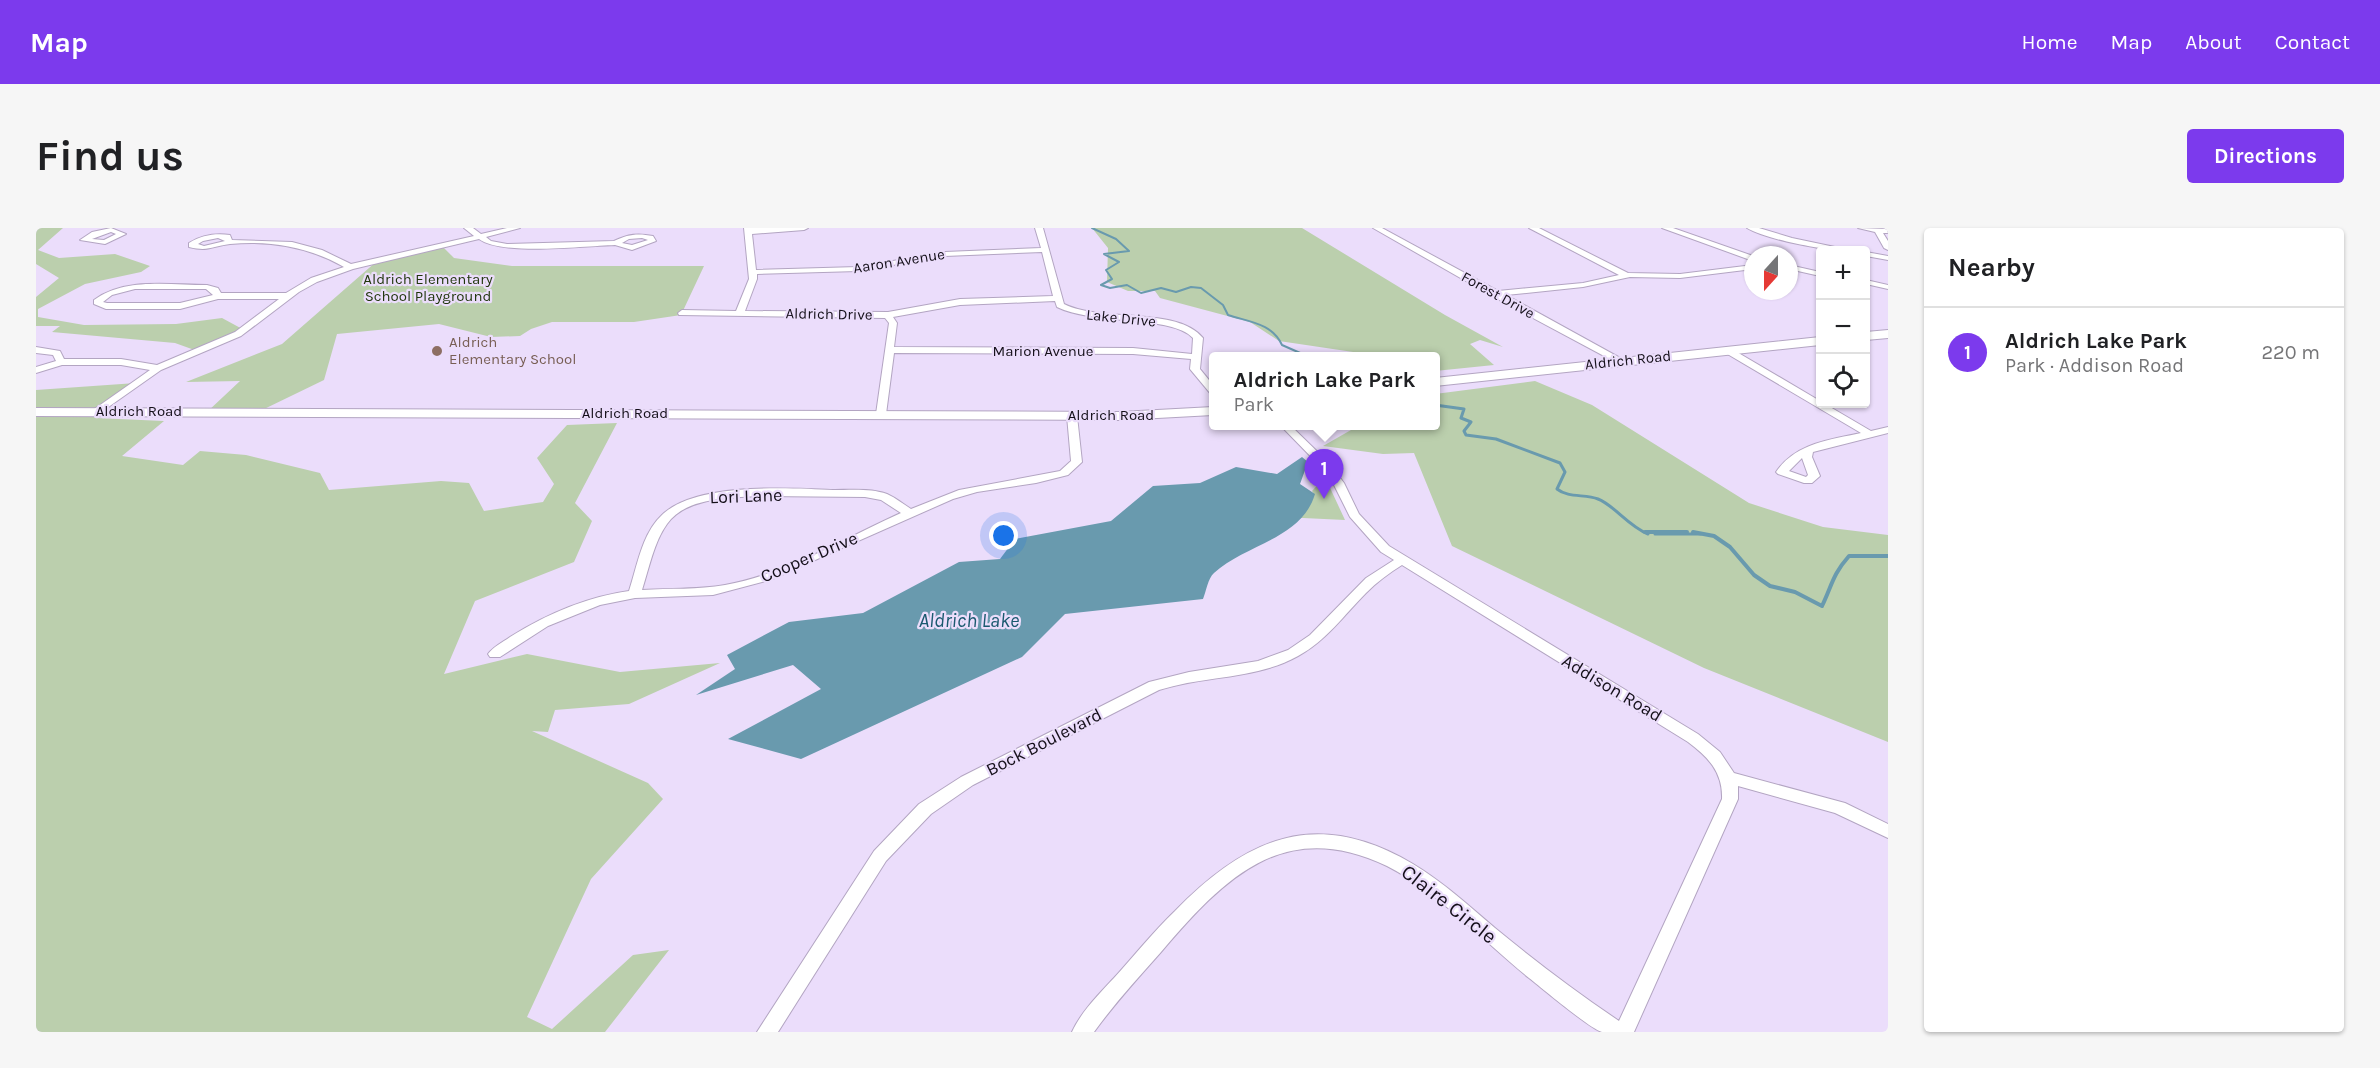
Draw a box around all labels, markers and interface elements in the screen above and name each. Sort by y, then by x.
text: Map [30,26,88,59]
text: Home [2022,30,2078,54]
text: Map [2111,30,2152,54]
text: About [2185,30,2242,54]
text: Contact [2275,30,2350,54]
button: Directions [2187,129,2344,183]
text: Find us [36,131,184,181]
street label: Aaron Avenue [852,245,946,277]
north arrow [1744,246,1798,300]
map controls [1816,246,1870,408]
button: + [1816,246,1870,300]
text: Nearby [1948,252,2035,283]
street label: Forest Drive [1458,268,1538,322]
park label: Aldrich Elementary School Playground [363,270,493,305]
button: − [1816,300,1870,354]
street label: Aldrich Drive [785,304,873,324]
street label: Lake Drive [1085,305,1157,331]
text: Aldrich Lake Park [2005,328,2187,354]
place label: Aldrich Elementary School [449,333,576,368]
text: 1 [1964,341,1971,364]
text: 220 m [2261,341,2320,364]
street label: Marion Avenue [992,342,1094,360]
marker: Aldrich Elementary School [430,344,444,358]
street label: Aldrich Road [1584,347,1672,373]
popup [1209,352,1440,430]
button: locate [1816,354,1870,408]
text: Park · Addison Road [2005,354,2184,377]
text: Aldrich Lake Park [1233,367,1416,393]
text: Park [1233,393,1274,416]
street label: Aldrich Road [96,402,182,420]
street label: Aldrich Road [582,404,668,422]
street label: Aldrich Road [1068,406,1154,424]
pin: 1 [1304,450,1344,499]
street label: Lori Lane [709,484,783,508]
your location [989,521,1018,550]
street label: Cooper Drive [757,527,861,587]
water label: Aldrich Lake [919,609,1019,632]
street label: Addison Road [1558,649,1666,727]
street label: Bock Boulevard [982,703,1106,781]
street label: Claire Circle [1397,859,1501,949]

